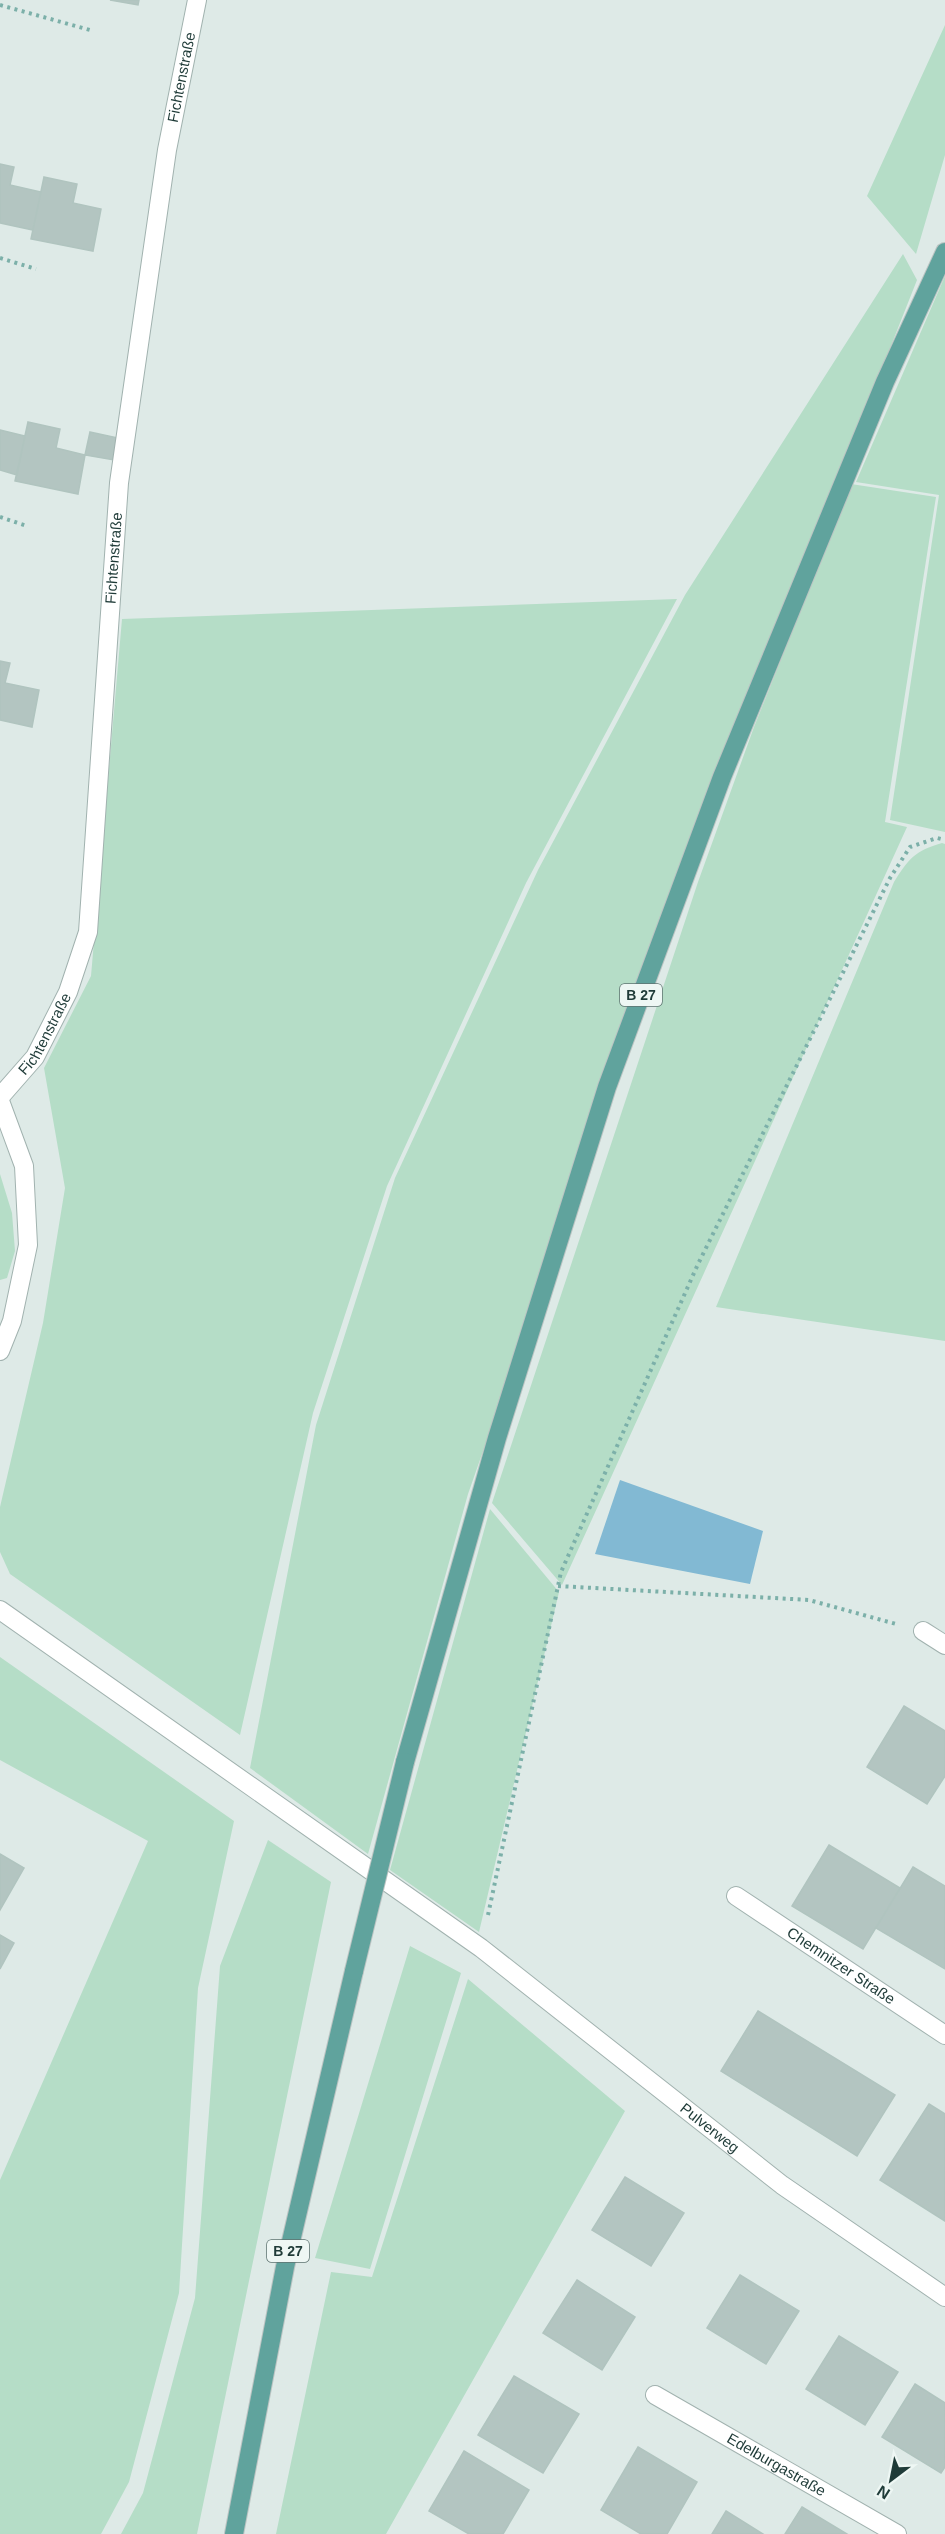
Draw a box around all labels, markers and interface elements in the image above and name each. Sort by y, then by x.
street label: Fichtenstraße [164,30,198,124]
street label: Fichtenstraße [102,512,125,605]
road number: B 27 [620,984,662,1006]
street label: Fichtenstraße [14,990,74,1078]
street label: Chemnitzer Straße [784,1923,898,2007]
street label: Pulverweg [677,2099,743,2156]
road number: B 27 [267,2240,309,2262]
street label: Edelburgastraße [724,2429,829,2499]
north arrow [861,2450,921,2510]
text: N [874,2482,893,2503]

